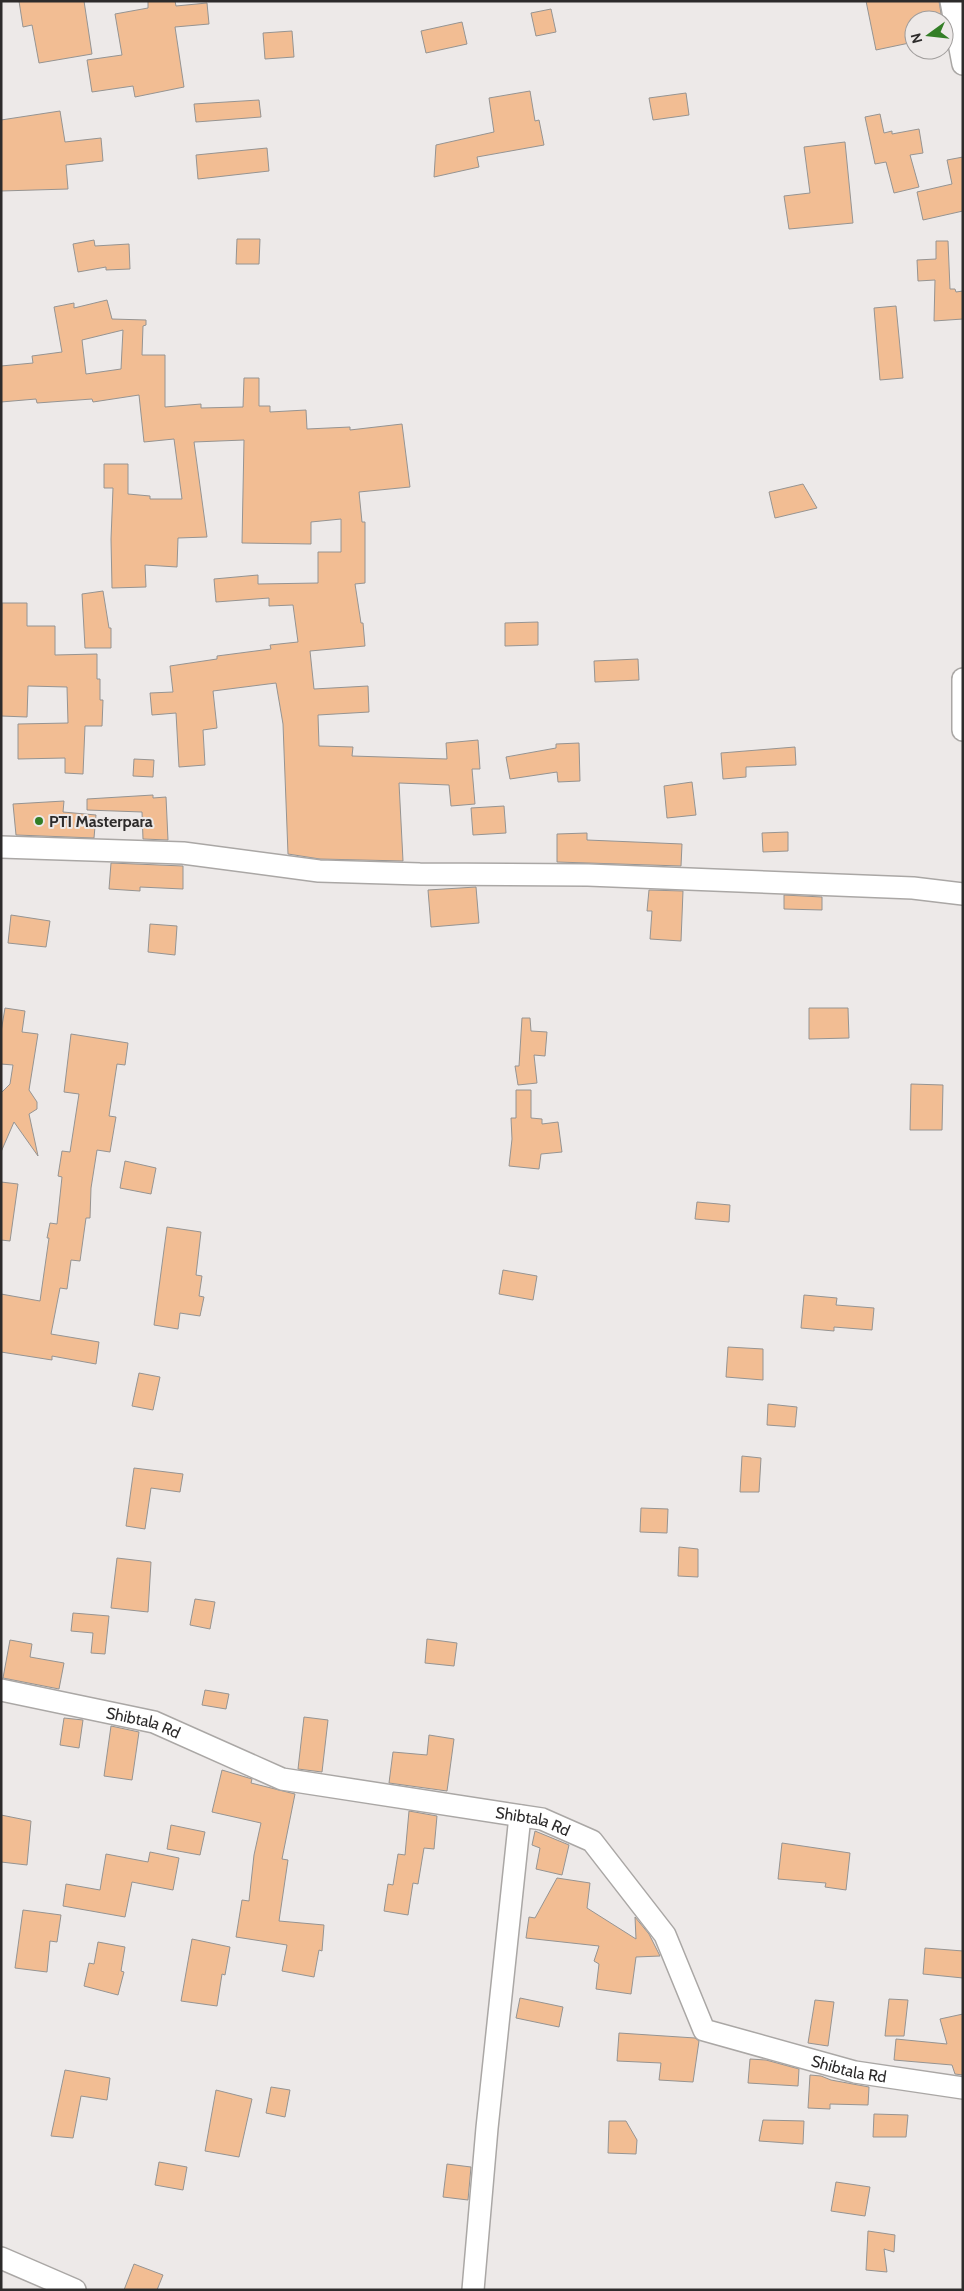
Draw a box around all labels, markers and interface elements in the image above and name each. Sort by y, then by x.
north arrow [904,10,954,60]
text: N [906,31,926,45]
place label: PTI Masterpara [49,812,153,831]
marker: PTI Masterpara [33,815,45,827]
street label: Shibtala Rd [104,1703,183,1742]
street label: Shibtala Rd [494,1802,573,1840]
street label: Shibtala Rd [809,2051,888,2086]

